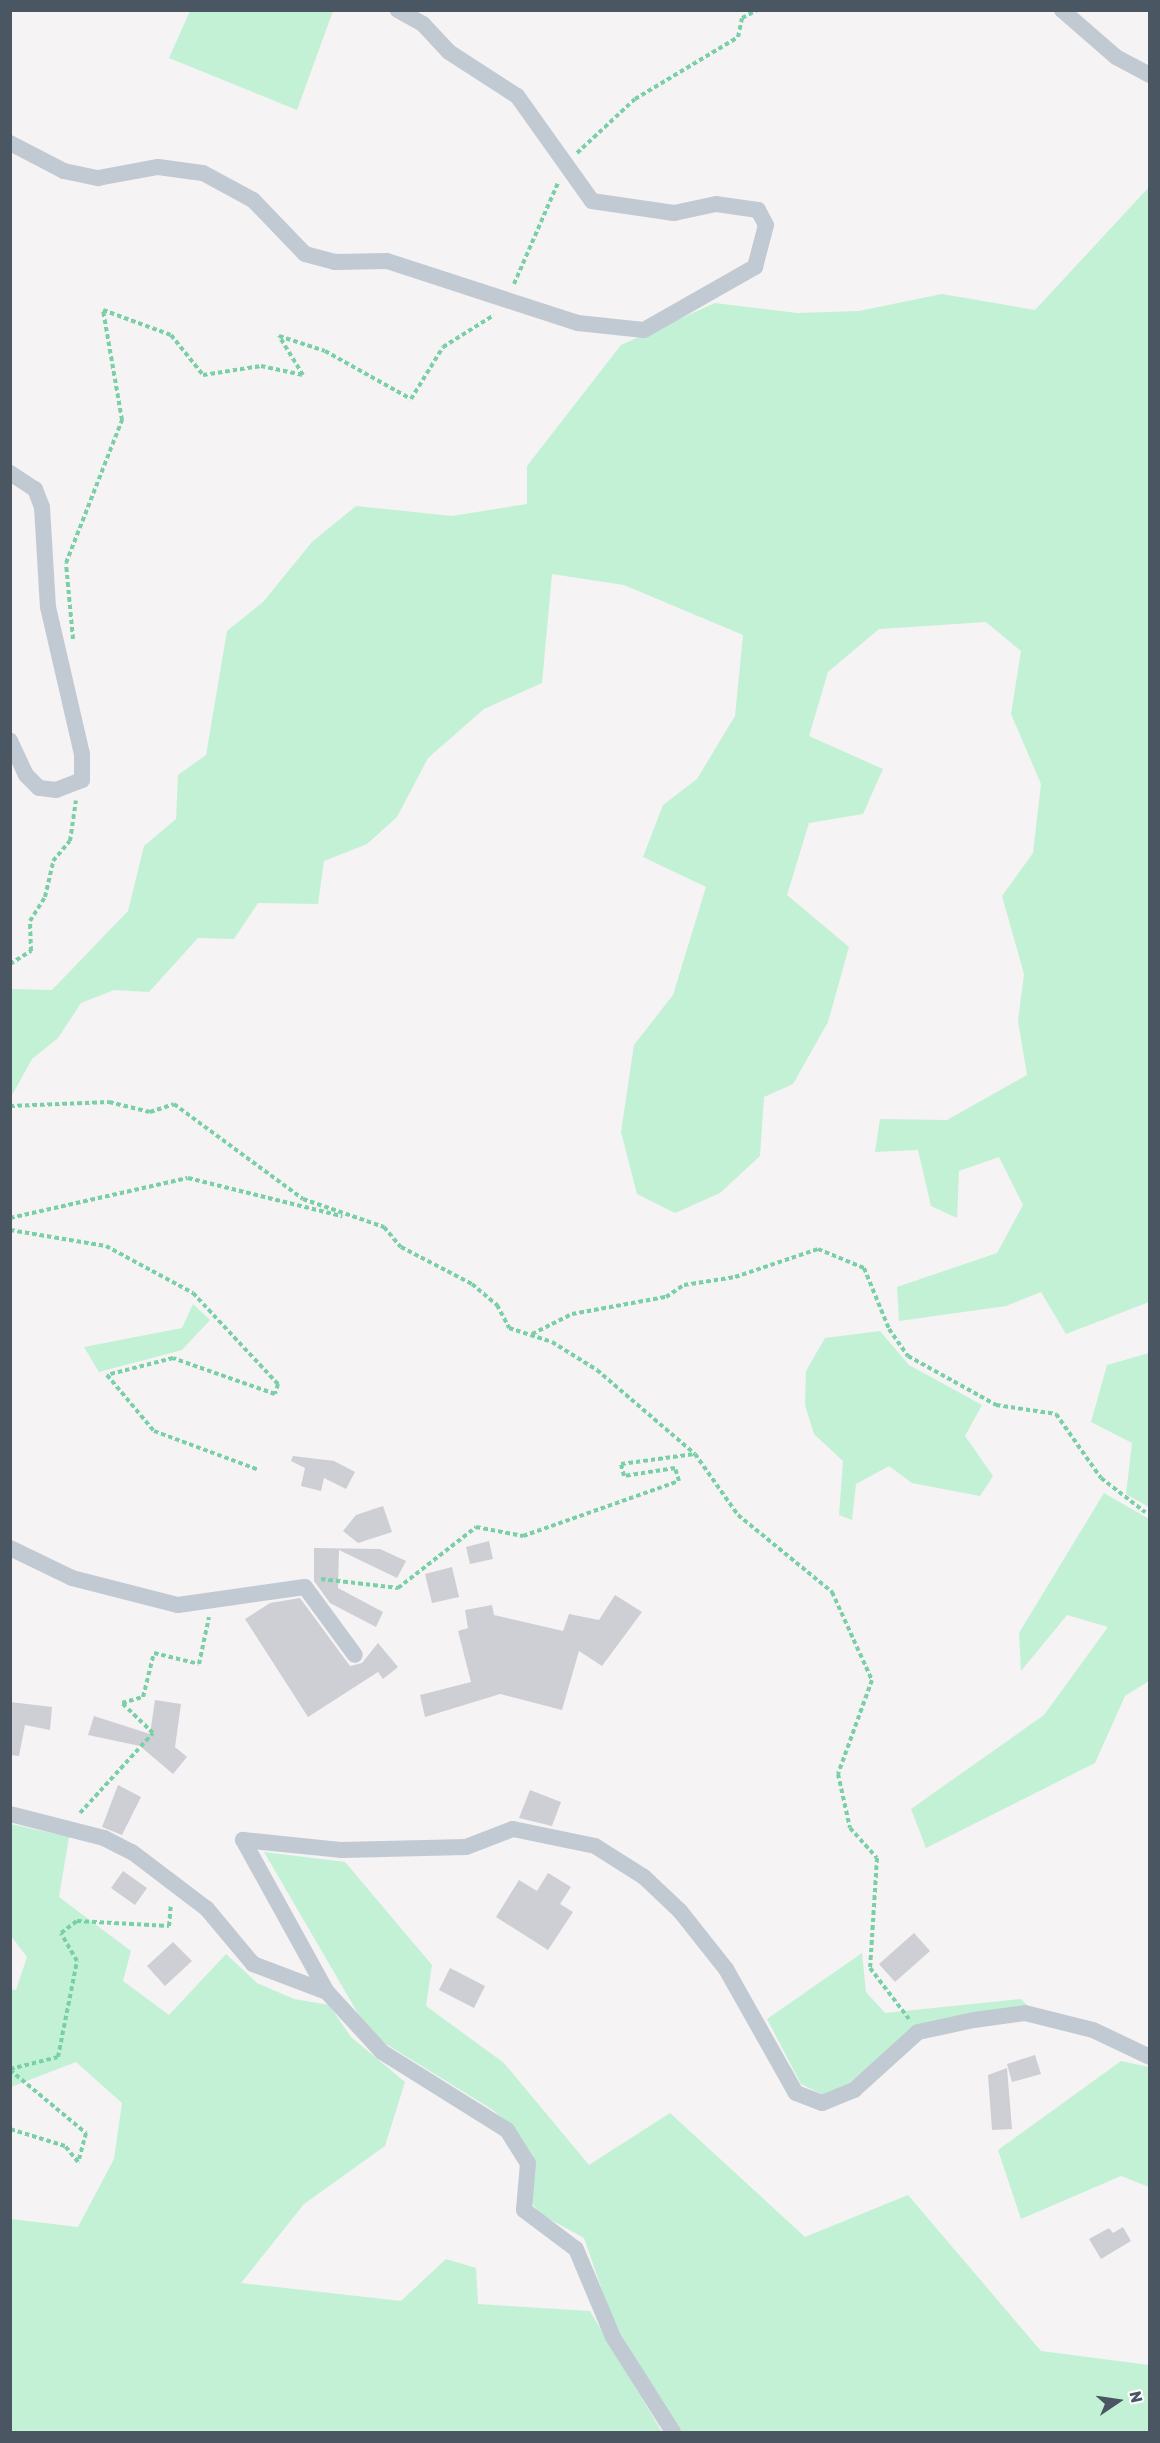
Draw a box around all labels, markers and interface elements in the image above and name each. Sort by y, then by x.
north arrow [1088,2371,1148,2431]
text: N [1125,2389,1147,2405]

